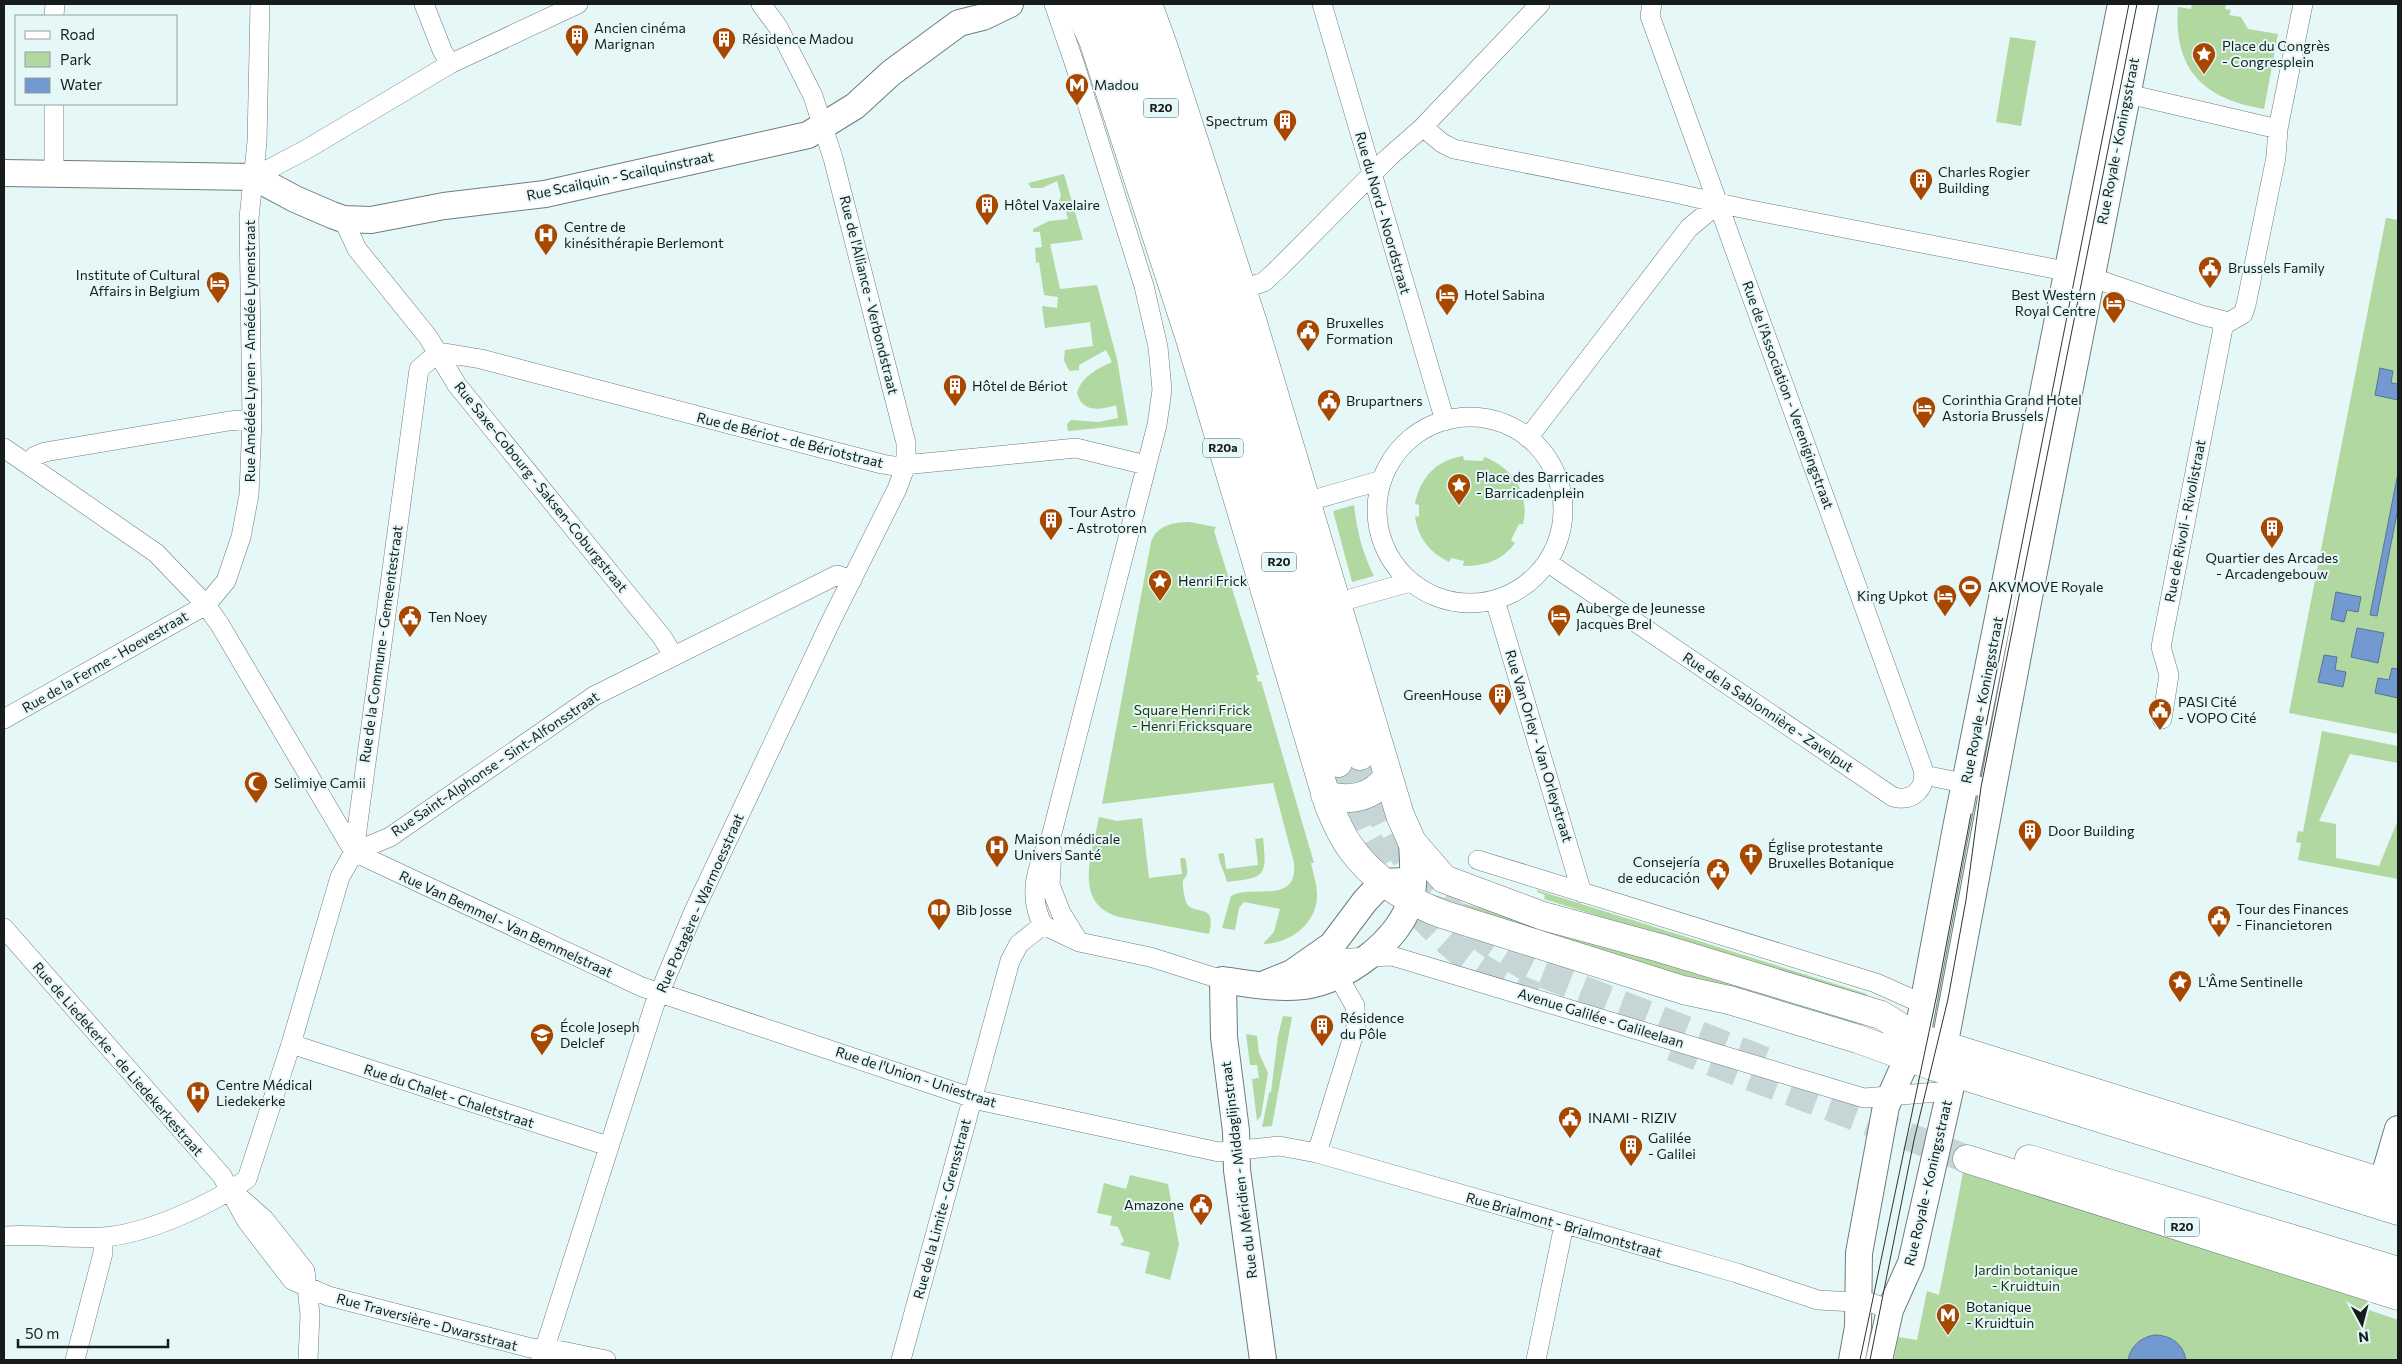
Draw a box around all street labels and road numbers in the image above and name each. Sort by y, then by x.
street label: Rue Royale - Koningsstraat [2093,56,2142,226]
road number: R20 [1144,99,1178,118]
street label: Rue du Nord - Noordstraat [1352,130,1415,296]
street label: Rue Scailquin - Scailquinstraat [525,147,715,204]
street label: Rue de l'Alliance - Verbondstraat [836,194,903,396]
street label: Rue Amédée Lynen - Amédée Lynenstraat [241,219,258,482]
street label: Rue de l'Association - Verenigingstraat [1739,278,1838,511]
street label: Rue Saxe-Cobourg - Saksen-Coburgstraat [451,378,632,596]
street label: Rue de Bériot - de Bériotstraat [695,408,886,471]
road number: R20a [1203,438,1243,458]
street label: Rue de Rivoli - Rivolistraat [2160,438,2209,604]
street label: Rue de la Commune - Gemeentestraat [355,524,406,764]
road number: R20 [1262,552,1296,572]
street label: Rue de la Ferme - Hoevestraat [19,607,191,716]
street label: Rue Royale - Koningsstraat [1957,615,2006,785]
street label: Rue Van Orley - Van Orleystraat [1502,648,1577,844]
street label: Rue de la Sablonnière - Zavelput [1680,648,1857,775]
street label: Rue Saint-Alphonse - Sint-Alfonsstraat [388,687,602,840]
street label: Rue Potagère - Warmoesstraat [652,810,747,995]
street label: Rue Van Bemmel - Van Bemmelstraat [397,866,616,981]
street label: Rue de Liedekerke - de Liedekerkestraat [29,958,207,1159]
street label: Avenue Galilée - Galileelaan [1516,984,1686,1051]
street label: Rue de l'Union - Uniestraat [833,1042,999,1111]
street label: Rue du Chalet - Chaletstraat [362,1060,537,1131]
street label: Rue du Méridien - Middaglijnstraat [1217,1060,1260,1280]
street label: Rue Royale - Koningsstraat [1900,1098,1955,1267]
street label: Rue de la Limite - Grensstraat [909,1117,974,1301]
street label: Rue Brialmont - Brialmontstraat [1464,1188,1664,1261]
road number: R20 [2164,1218,2200,1236]
street label: Rue Traversière - Dwarsstraat [335,1289,520,1354]

